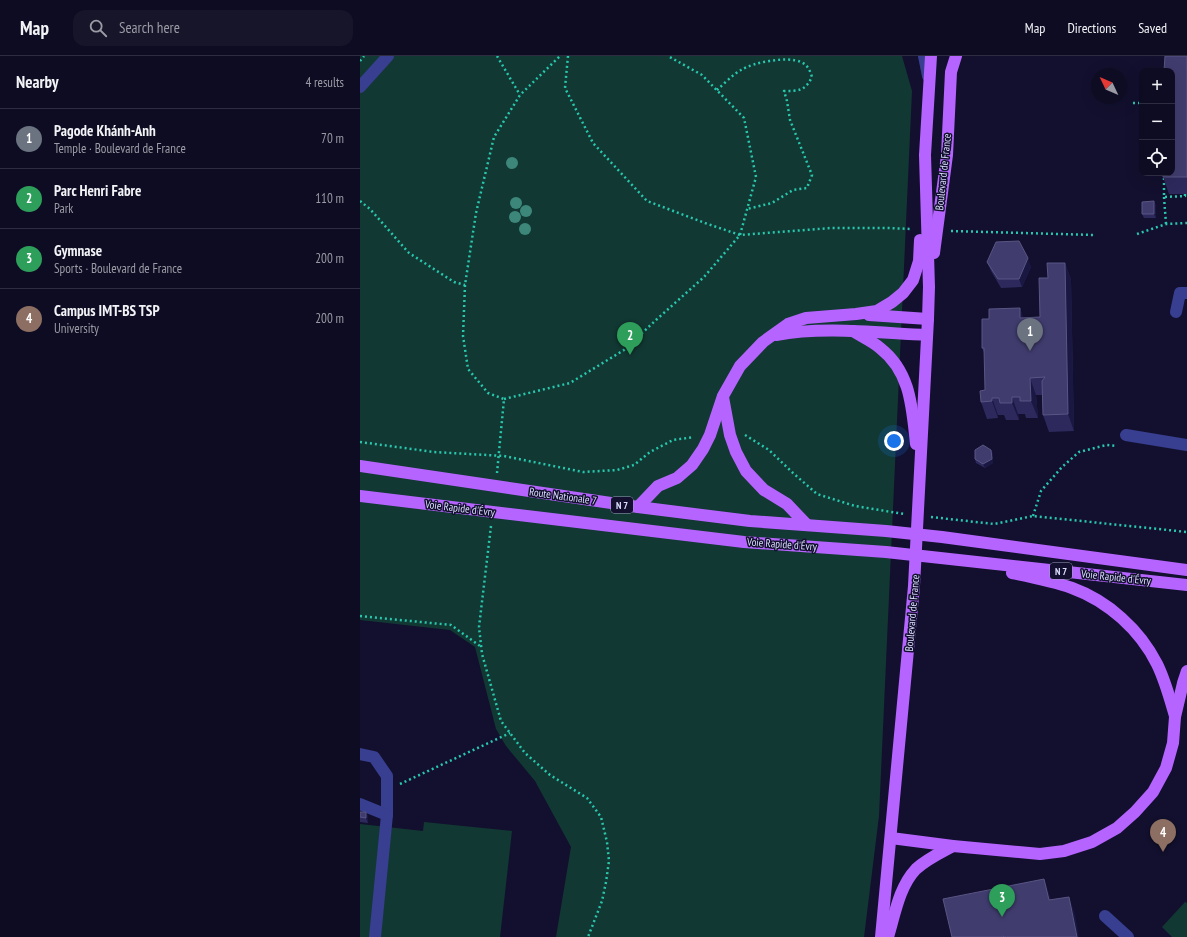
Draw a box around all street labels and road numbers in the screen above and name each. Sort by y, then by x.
street label: Boulevard de France [932,132,954,211]
street label: Route Nationale 7 [528,484,598,508]
street label: Voie Rapide d'Évry [423,497,496,519]
road number: N 7 [611,497,633,513]
street label: Voie Rapide d'Évry [746,535,818,553]
road number: N 7 [1050,563,1072,579]
street label: Voie Rapide d'Évry [1079,566,1152,588]
street label: Boulevard de France [902,574,922,652]

